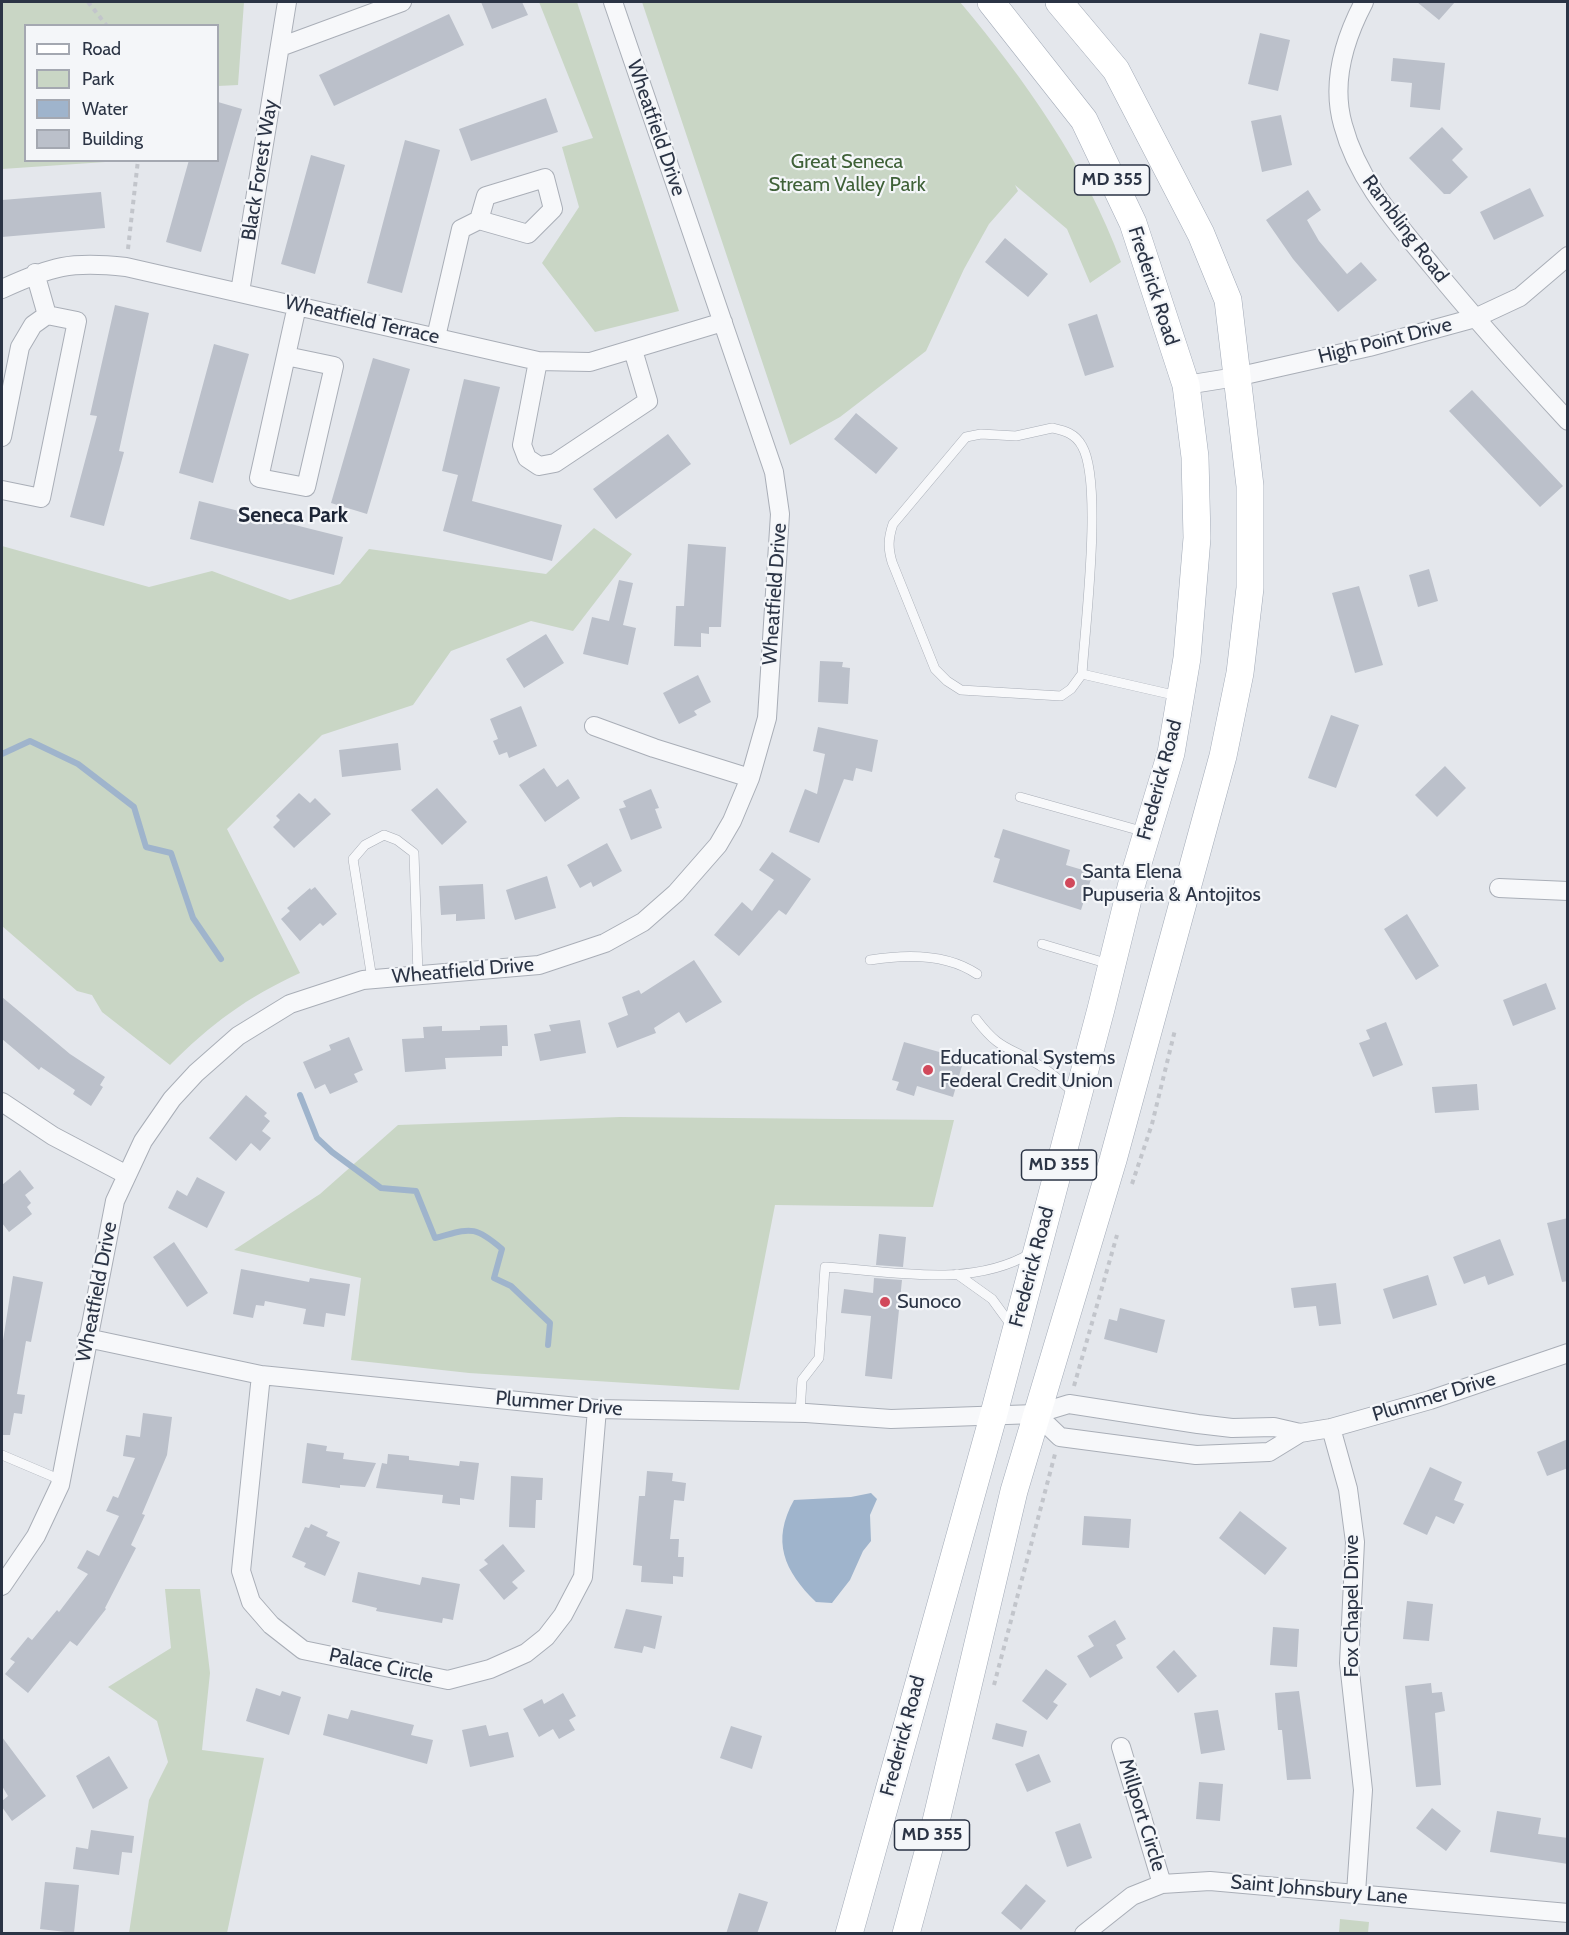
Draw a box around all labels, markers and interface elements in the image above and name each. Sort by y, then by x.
legend [24,24,219,162]
text: Road [82,38,121,60]
street label: Wheatfield Drive [621,57,691,199]
text: Park [82,68,114,90]
text: Water [82,98,128,120]
street label: Black Forest Way [237,98,283,242]
text: Building [82,128,143,150]
park label: Great Seneca Stream Valley Park [768,150,926,197]
road number: MD 355 [1074,165,1150,195]
street label: Rambling Road [1357,171,1453,287]
street label: Frederick Road [1122,223,1184,349]
street label: Wheatfield Terrace [282,291,442,349]
street label: High Point Drive [1316,313,1454,369]
district label: Seneca Park [238,503,348,529]
street label: Wheatfield Drive [758,522,792,666]
street label: Frederick Road [1132,717,1188,843]
place label: Santa Elena Pupuseria & Antojitos [1082,860,1261,907]
marker: Santa Elena Pupuseria & Antojitos [1063,876,1077,890]
street label: Wheatfield Drive [391,953,535,989]
place label: Educational Systems Federal Credit Union [940,1046,1115,1093]
marker: Educational Systems Federal Credit Union [921,1063,935,1077]
road number: MD 355 [1022,1150,1096,1180]
street label: Frederick Road [1004,1204,1060,1330]
street label: Wheatfield Drive [72,1220,122,1364]
place label: Sunoco [897,1290,961,1314]
marker: Sunoco [878,1295,892,1309]
street label: Plummer Drive [1370,1367,1498,1427]
street label: Plummer Drive [494,1386,624,1422]
street label: Fox Chapel Drive [1340,1535,1364,1677]
street label: Palace Circle [327,1643,435,1689]
street label: Frederick Road [875,1673,931,1799]
street label: Millport Circle [1113,1756,1171,1874]
road number: MD 355 [894,1820,970,1850]
street label: Saint Johnsbury Lane [1230,1870,1408,1910]

